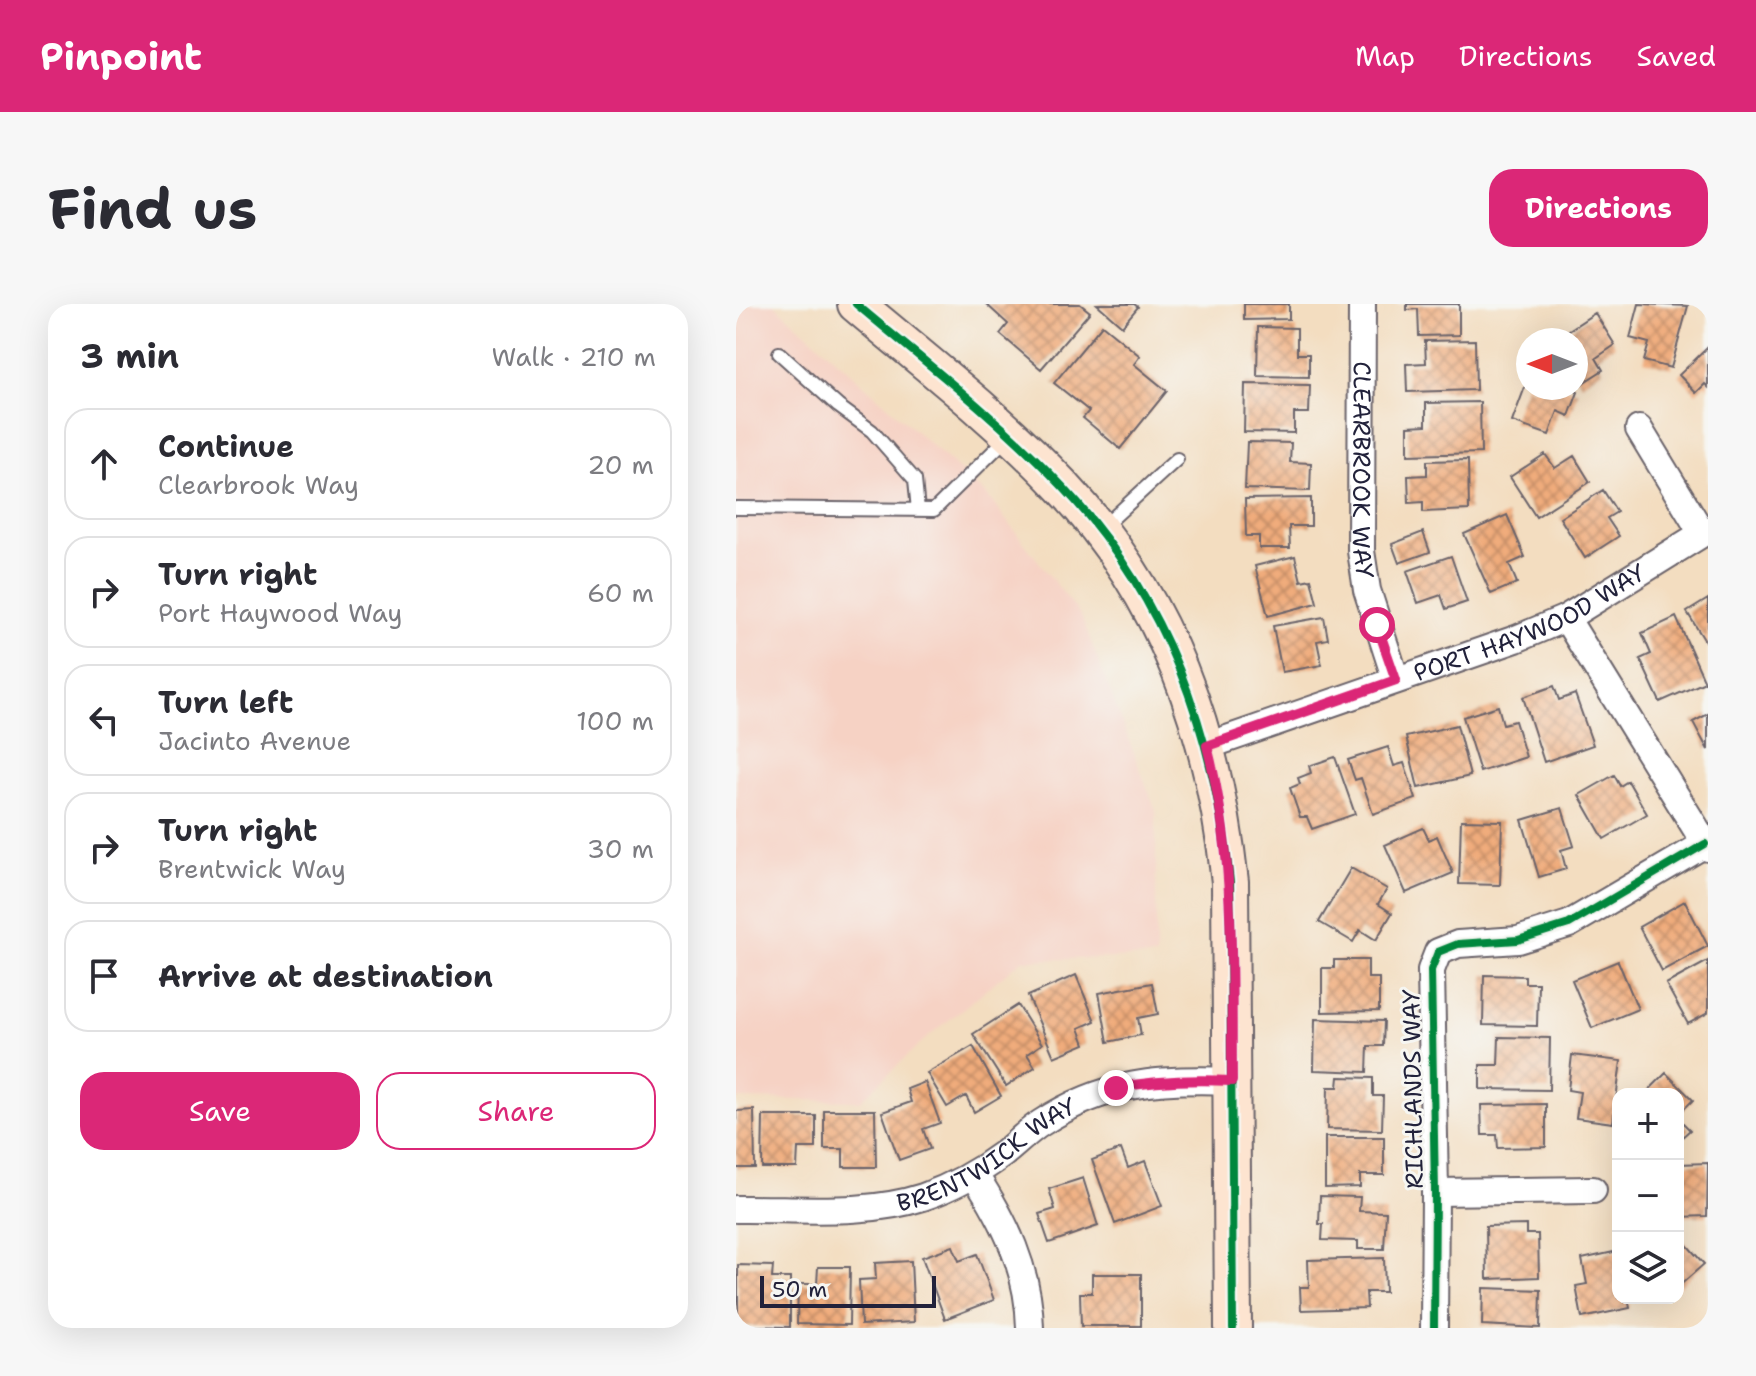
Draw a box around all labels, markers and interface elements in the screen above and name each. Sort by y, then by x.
text: Pinpoint [40,31,202,82]
text: Map [1355,37,1415,75]
text: Directions [1459,37,1593,75]
text: Saved [1637,37,1716,75]
button: Directions [1489,169,1708,247]
text: Find us [48,171,257,246]
north arrow [1516,328,1588,400]
text: 3 min [80,333,179,379]
text: Walk · 210 m [492,339,656,374]
street label: CLEARBROOK WAY [1345,361,1381,581]
text: Continue [158,426,294,467]
icon: ahead [82,442,126,486]
text: 20 m [587,447,654,482]
text: Clearbrook Way [158,467,359,502]
text: Turn right [158,554,317,595]
street label: PORT HAYWOOD WAY [1409,556,1652,689]
icon: right [82,570,126,614]
text: 60 m [587,575,654,610]
text: Port Haywood Way [158,595,403,630]
route start [1359,607,1395,643]
text: Turn left [158,682,293,723]
icon: left [82,698,126,742]
text: 100 m [576,703,654,738]
text: Jacinto Avenue [158,723,351,758]
text: Turn right [158,810,317,851]
icon: right [82,826,126,870]
text: 30 m [587,831,654,866]
text: Brentwick Way [158,851,346,886]
icon: arrive [82,954,126,998]
text: Arrive at destination [158,956,493,997]
street label: RICHLANDS WAY [1395,988,1431,1189]
route end [1098,1070,1134,1106]
button: Save [80,1072,360,1150]
button: Share [376,1072,656,1150]
map controls [1612,1088,1684,1304]
button: + [1612,1088,1684,1160]
street label: BRENTWICK WAY [894,1090,1082,1219]
button: − [1612,1160,1684,1232]
button: layers [1612,1232,1684,1304]
scale bar [760,1272,936,1308]
text: 50 m [772,1275,827,1304]

